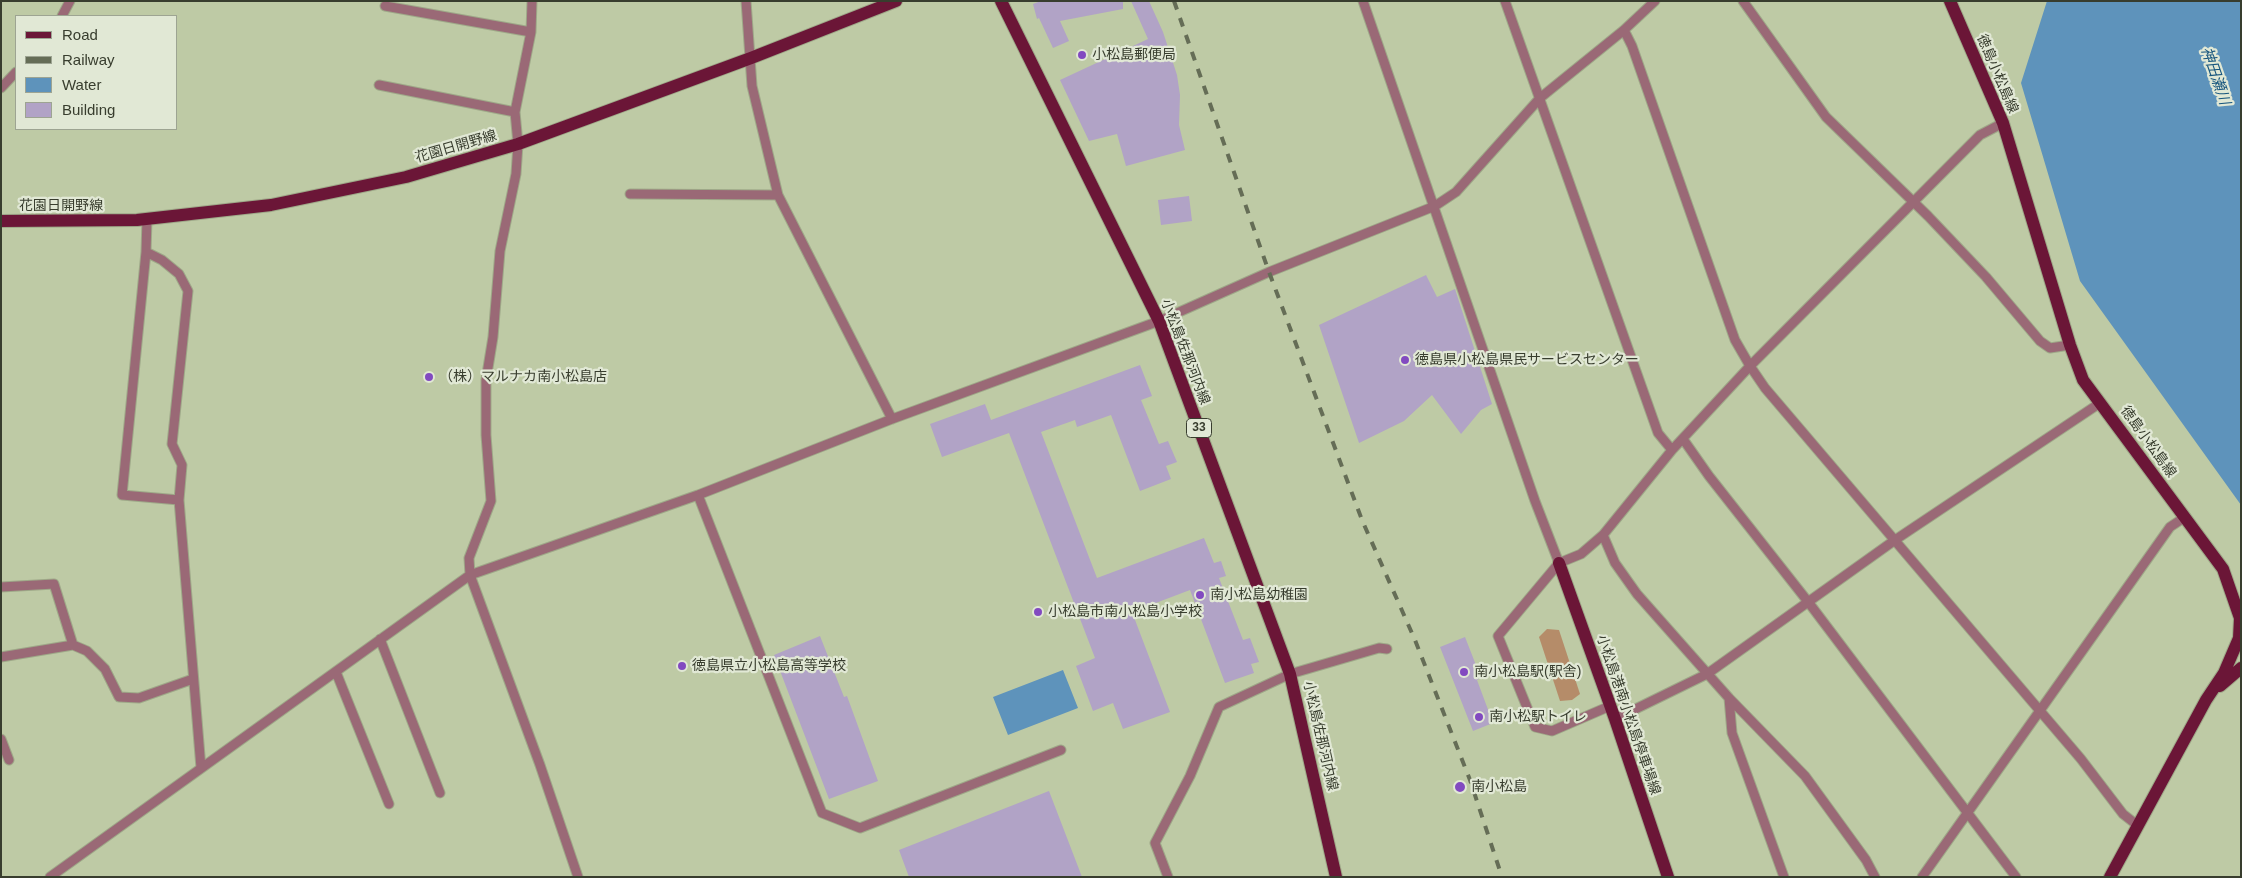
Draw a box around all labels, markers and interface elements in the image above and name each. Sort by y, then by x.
legend [15,15,178,130]
text: Road [62,26,98,43]
street label: 徳島小松島線 [1973,32,2021,116]
water label: 神田瀬川 [2197,45,2233,107]
place label: 小松島郵便局 [1092,47,1176,63]
marker: 小松島郵便局 [1076,49,1088,61]
text: Railway [62,51,115,68]
text: Water [62,76,101,93]
text: Building [62,101,115,118]
street label: 花園日開野線 [413,127,499,167]
street label: 花園日開野線 [19,198,103,214]
street label: 小松島佐那河内線 [1157,297,1213,407]
place label: 徳島県小松島県民サービスセンター [1415,352,1639,368]
marker: 徳島県小松島県民サービスセンター [1399,354,1411,366]
place label: （株）マルナカ南小松島店 [439,369,607,385]
marker: （株）マルナカ南小松島店 [423,371,435,383]
street label: 徳島小松島線 [2117,403,2179,481]
road number: 33 [1186,418,1212,438]
place label: 南小松島幼稚園 [1210,587,1308,603]
marker: 南小松島幼稚園 [1194,589,1206,601]
place label: 小松島市南小松島小学校 [1048,604,1202,620]
marker: 小松島市南小松島小学校 [1032,606,1044,618]
street label: 小松島港南小松島停車場線 [1593,633,1663,797]
place label: 徳島県立小松島高等学校 [692,658,846,674]
marker: 徳島県立小松島高等学校 [676,660,688,672]
place label: 南小松島駅(駅舎) [1474,664,1581,680]
marker: 南小松島駅(駅舎) [1458,666,1470,678]
street label: 小松島佐那河内線 [1299,680,1341,792]
place label: 南小松駅トイレ [1489,709,1587,725]
marker: 南小松駅トイレ [1473,711,1485,723]
place label: 南小松島 [1471,779,1527,795]
marker: 南小松島 [1453,780,1467,794]

